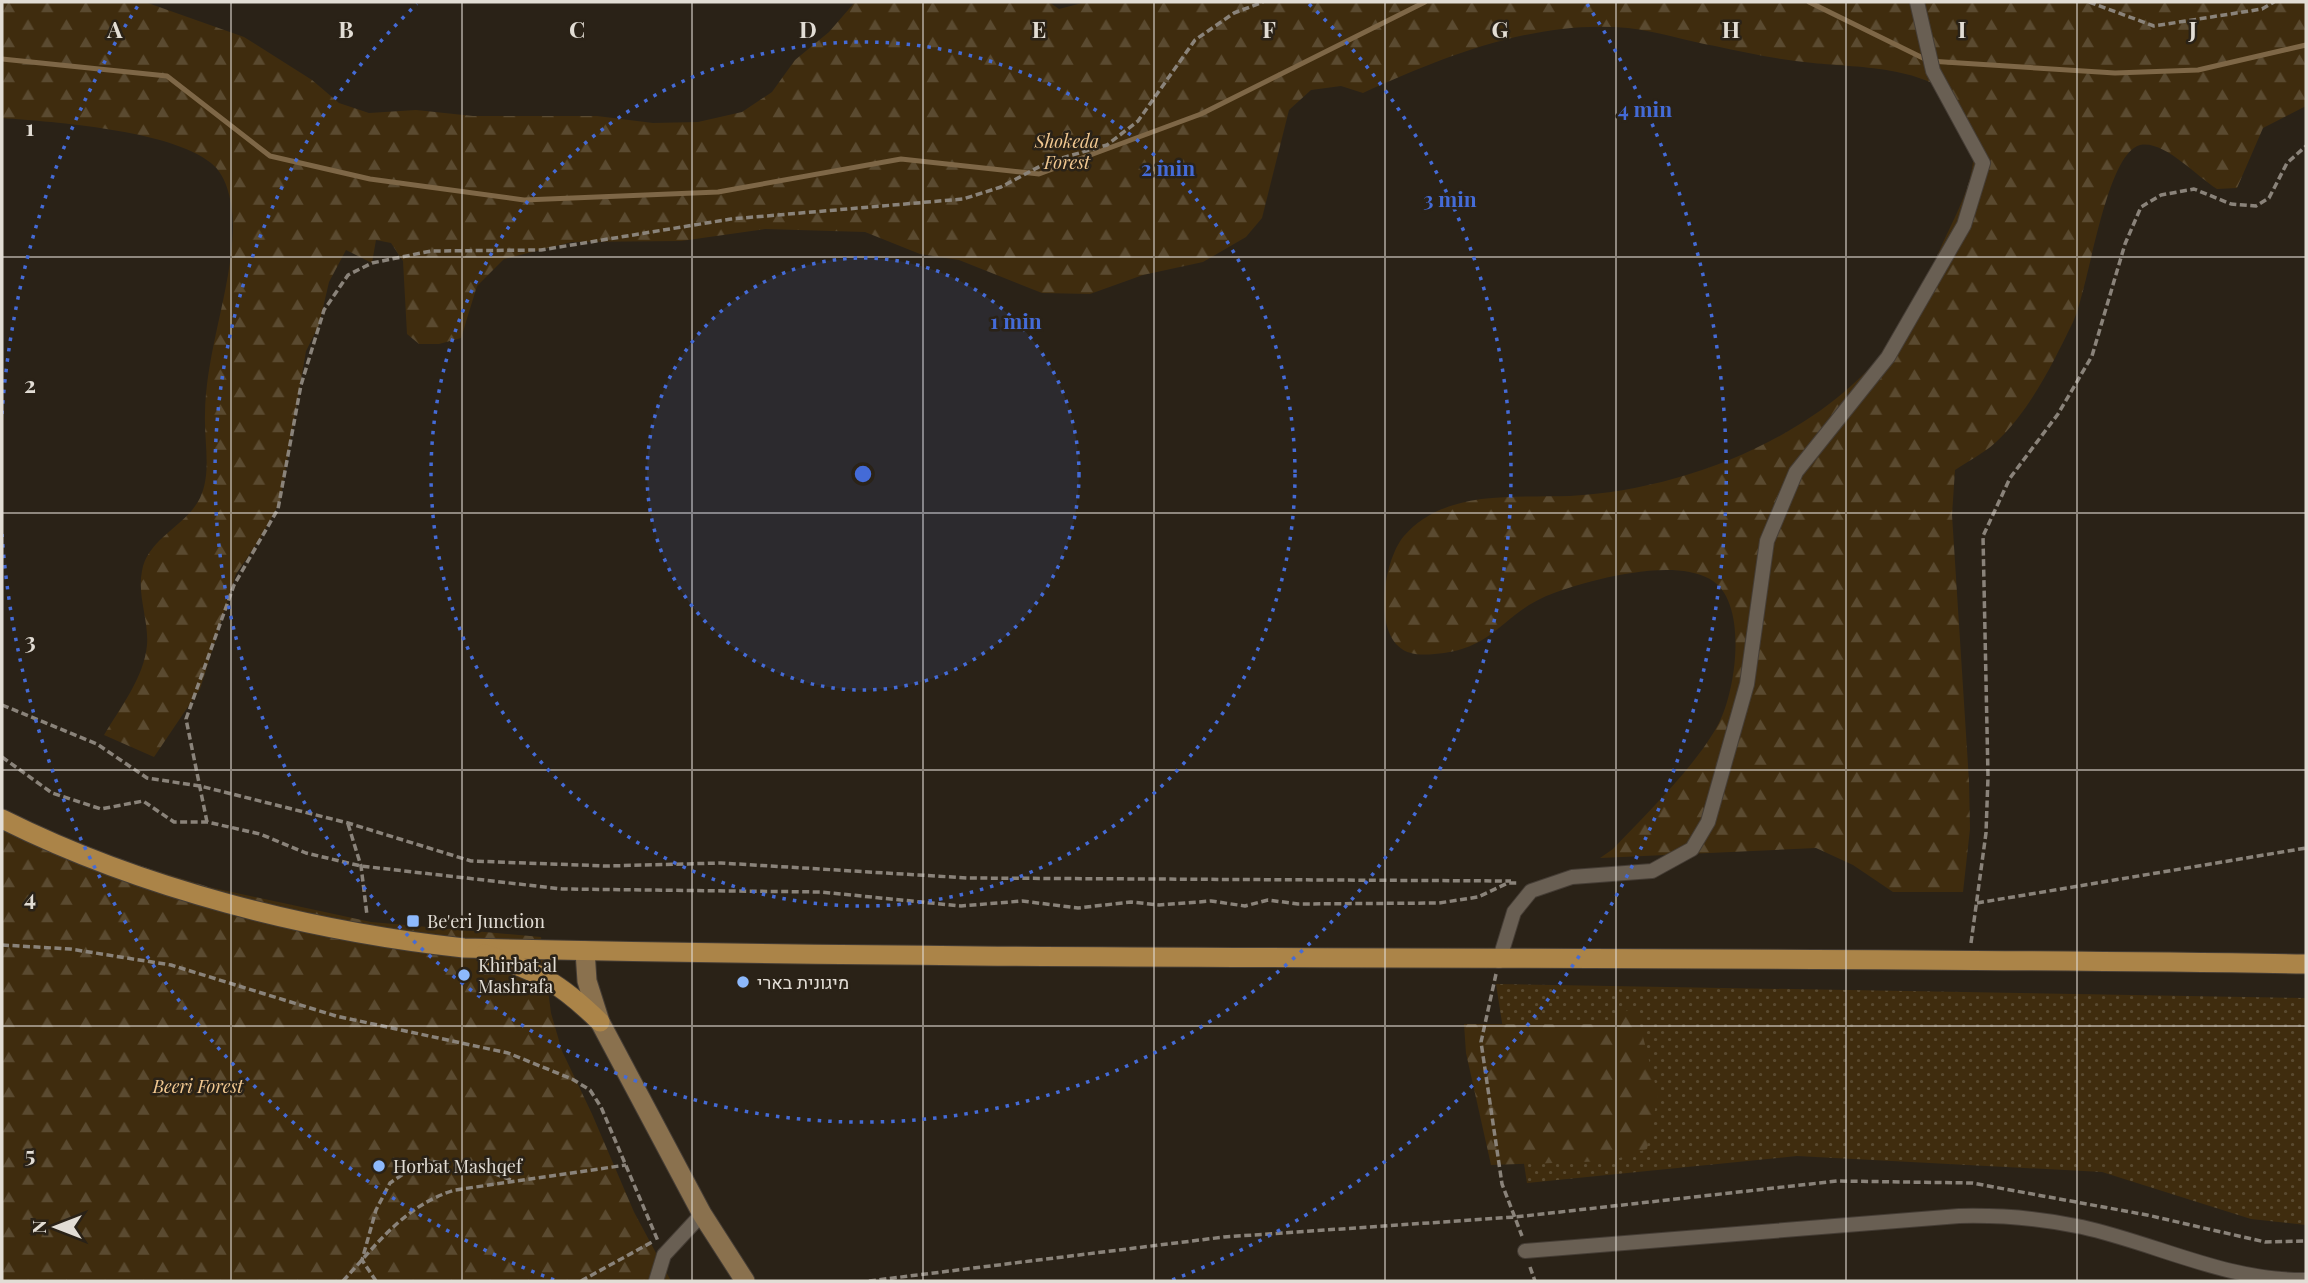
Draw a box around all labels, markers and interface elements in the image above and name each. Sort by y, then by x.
text: A [106,13,123,44]
text: B [338,13,354,44]
text: C [569,13,585,44]
text: D [799,13,817,44]
text: E [1032,13,1046,44]
text: F [1262,13,1276,44]
text: G [1492,13,1509,44]
text: H [1722,13,1740,44]
text: I [1958,13,1966,44]
text: J [2188,13,2197,44]
text: 4 min [1618,94,1672,122]
text: 1 [26,111,35,142]
park label: Shokeda Forest [1034,129,1099,174]
text: 2 min [1141,153,1195,181]
text: 3 min [1423,184,1477,212]
text: 1 min [990,306,1042,334]
text: 2 [24,368,36,399]
centre of rings [851,462,875,486]
text: 3 [24,624,36,655]
text: 4 [24,881,36,912]
place label: Be'eri Junction [427,909,545,933]
marker: Be'eri Junction [405,913,421,929]
place label: Khirbat al Mashrafa [478,953,557,998]
marker: Khirbat al Mashrafa [456,967,472,983]
place label: מיגונית בארי [757,970,849,994]
marker: מיגונית בארי [735,974,751,990]
park label: Beeri Forest [152,1074,244,1098]
text: 5 [25,1138,35,1169]
place label: Horbat Mashqef [393,1154,524,1178]
marker: Horbat Mashqef [371,1158,387,1174]
north arrow [21,1192,91,1262]
text: N [25,1220,51,1234]

